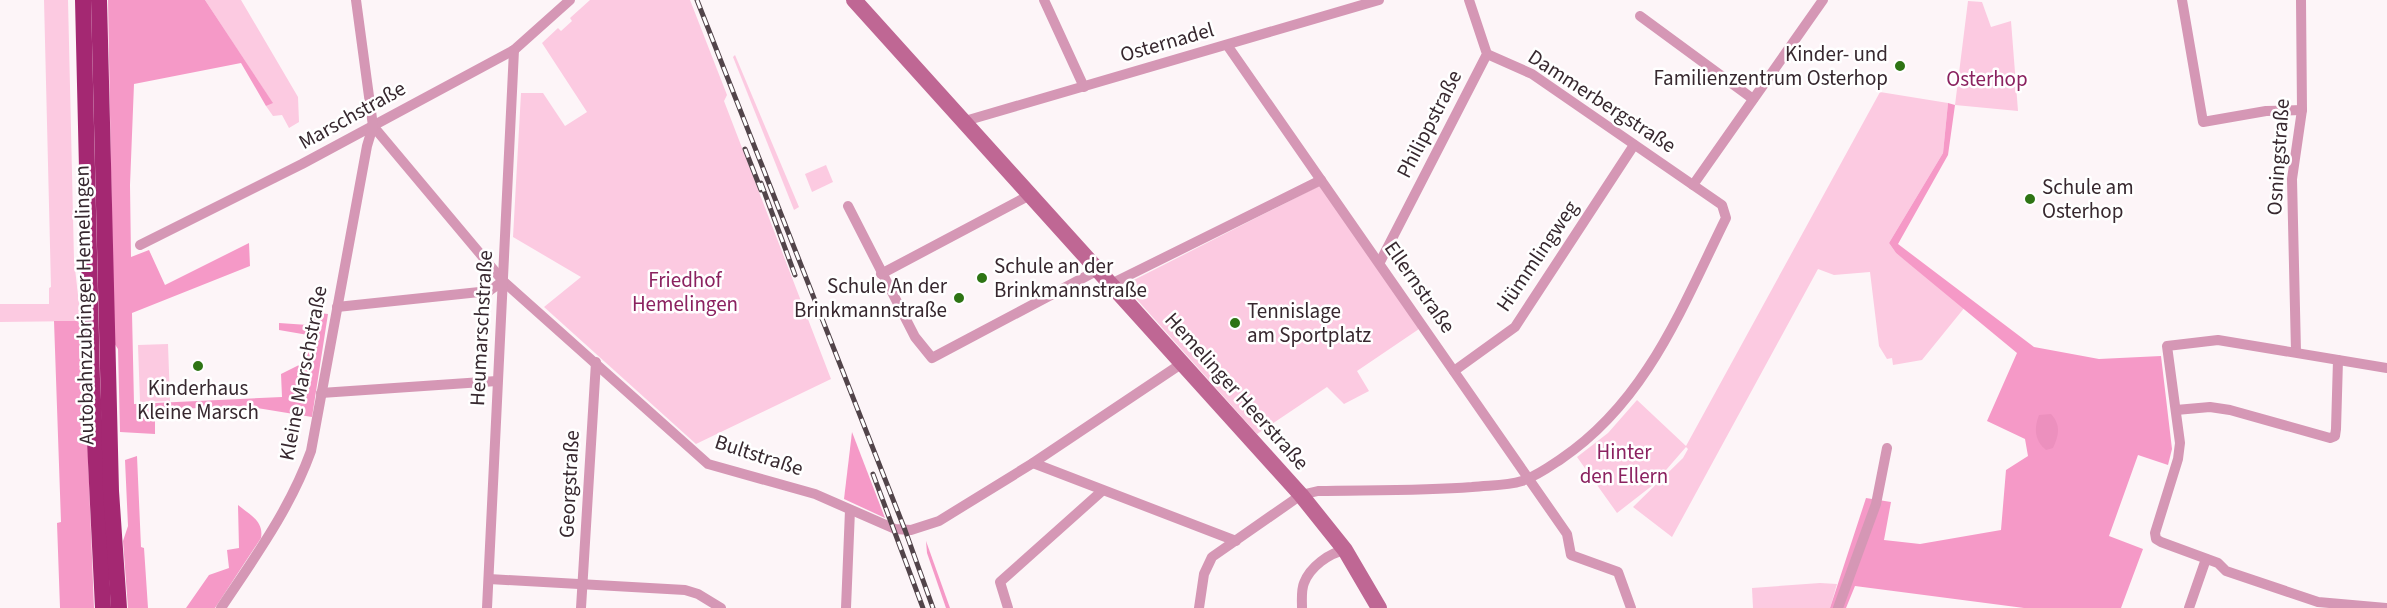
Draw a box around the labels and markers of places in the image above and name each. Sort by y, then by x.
place label: Kinder- und Familienzentrum Osterhop [1653,39,1888,93]
marker: Kinder- und Familienzentrum Osterhop [1893,59,1907,73]
place label: Schule am Osterhop [2042,172,2134,226]
marker: Schule am Osterhop [2023,192,2037,206]
place label: Schule an der Brinkmannstraße [994,251,1147,305]
place label: Schule An der Brinkmannstraße [794,271,948,325]
marker: Schule an der Brinkmannstraße [975,271,989,285]
marker: Schule An der Brinkmannstraße [952,291,966,305]
place label: Tennislage am Sportplatz [1247,296,1371,350]
marker: Tennislage am Sportplatz [1228,316,1242,330]
marker: Kinderhaus Kleine Marsch [191,359,205,373]
place label: Kinderhaus Kleine Marsch [137,373,259,427]

